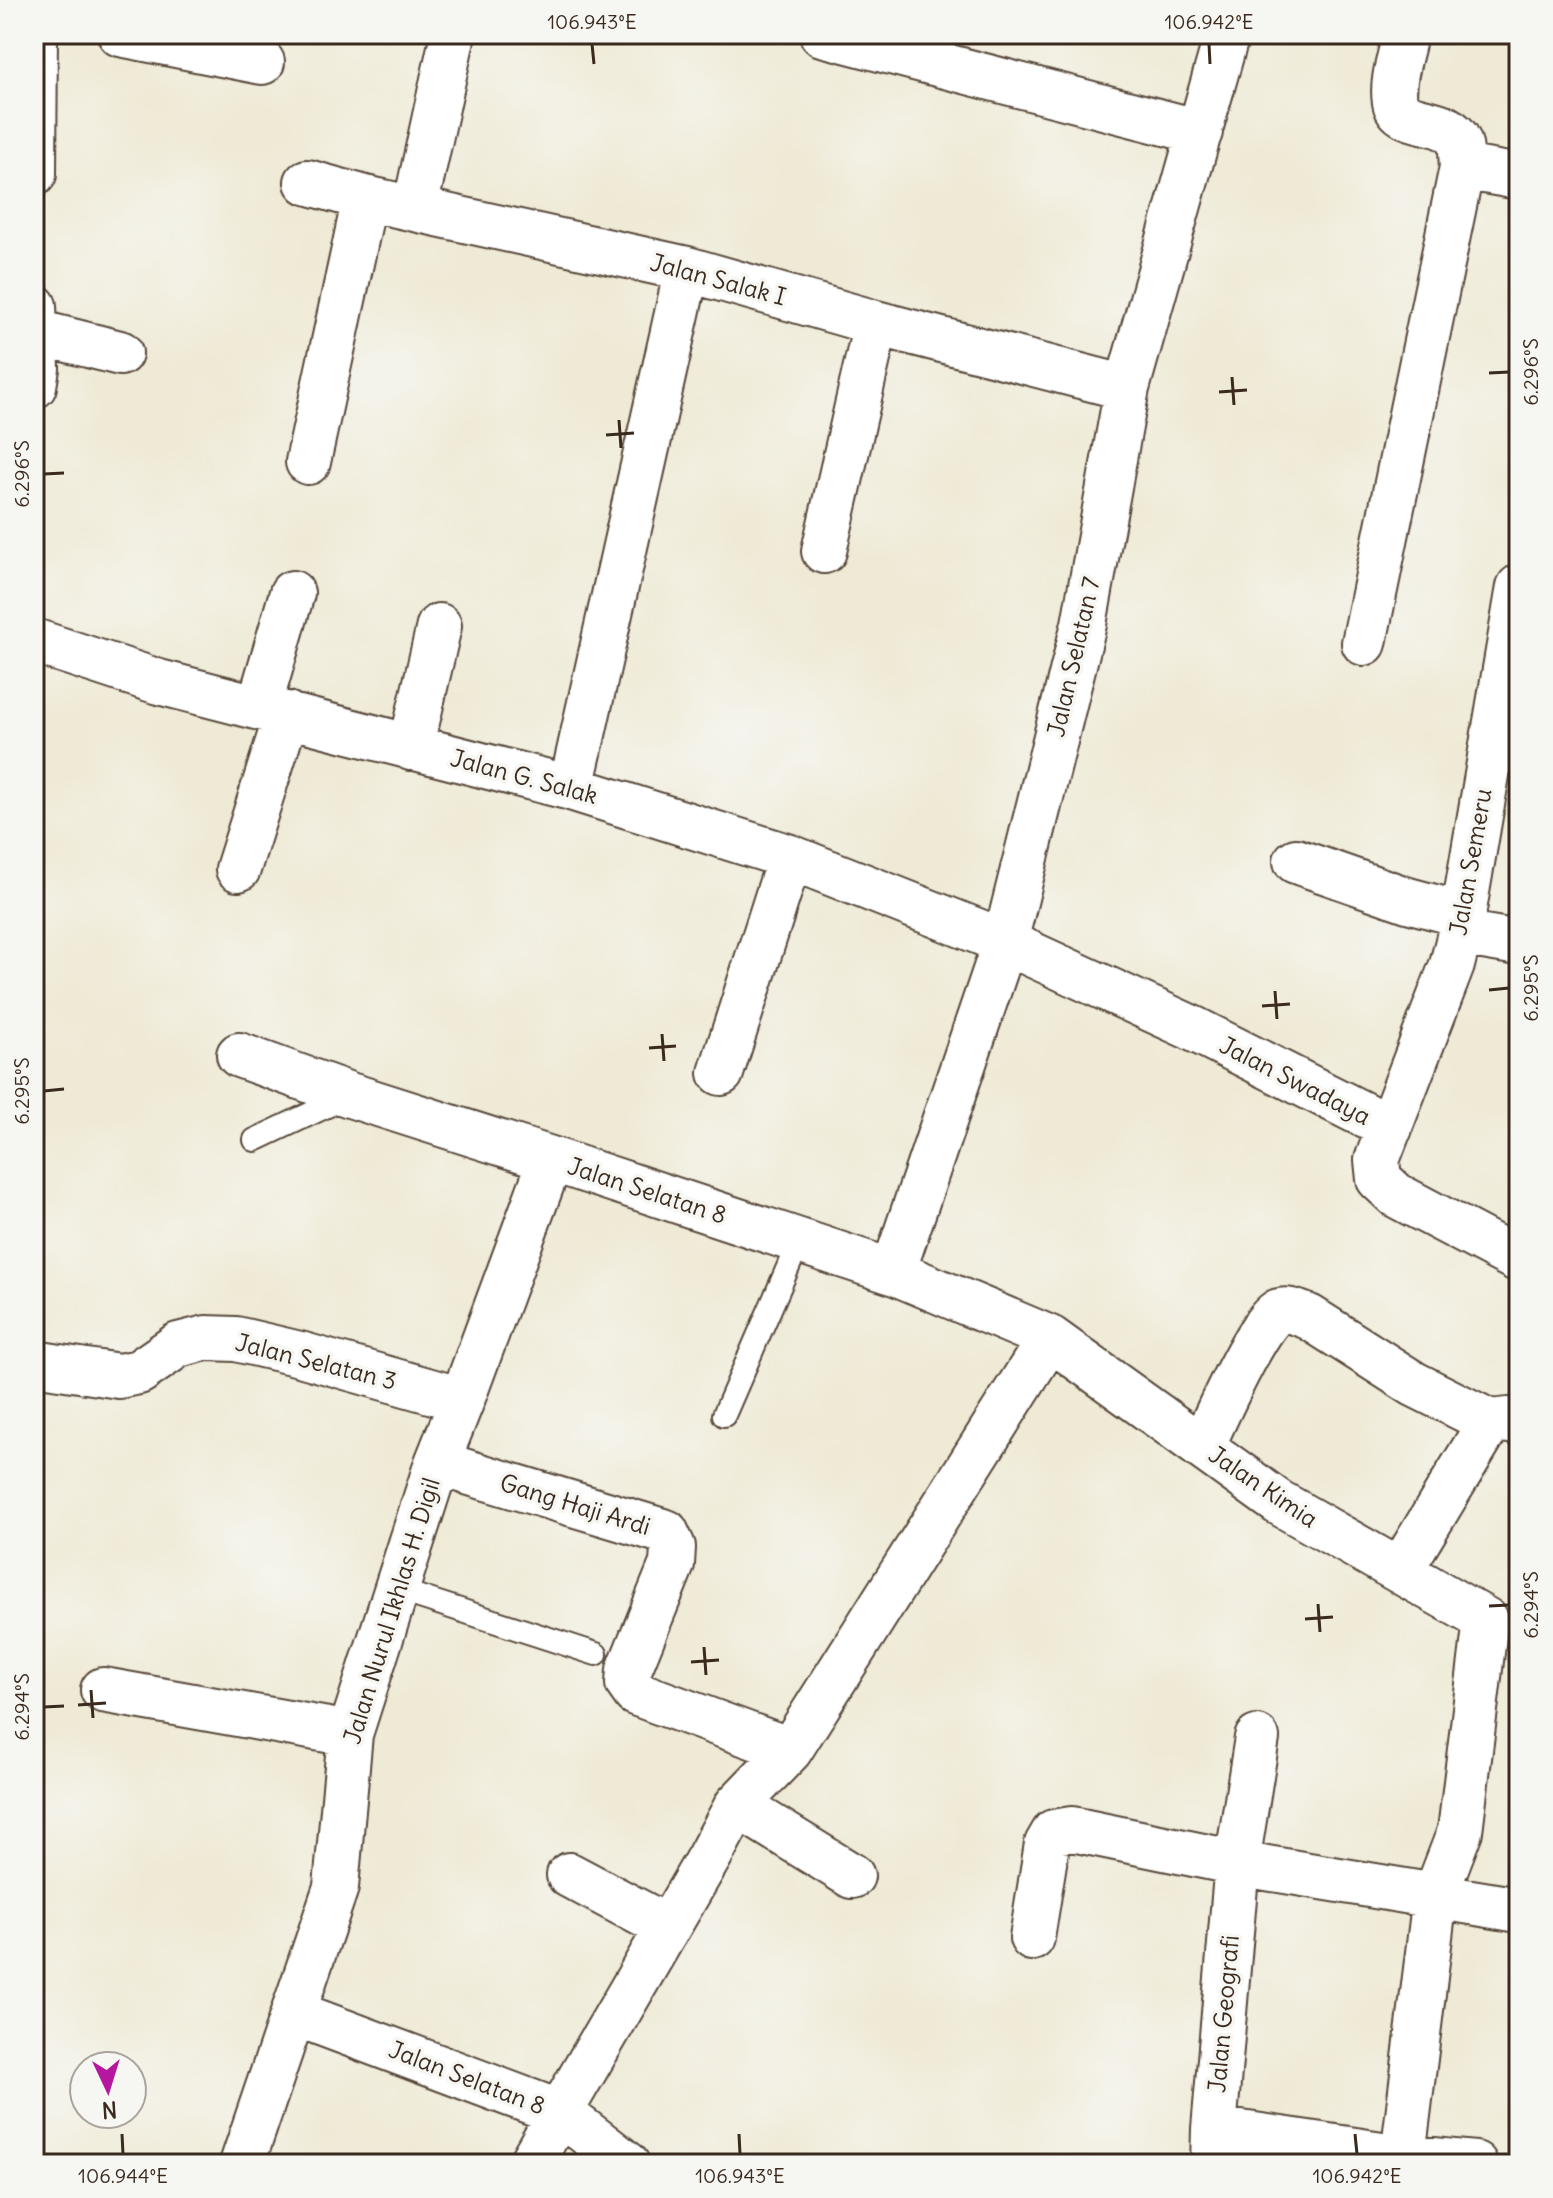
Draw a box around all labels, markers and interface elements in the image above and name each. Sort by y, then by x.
text: 106.943°E [547,9,637,34]
text: 106.942°E [1164,9,1254,34]
street label: Jalan Salak I [647,247,789,312]
text: 6.296°S [1518,338,1543,406]
text: 6.296°S [9,440,34,508]
street label: Jalan Selatan 7 [1040,574,1106,740]
street label: Jalan G. Salak [447,742,601,810]
street label: Jalan Semeru [1442,786,1498,938]
text: 6.295°S [1518,954,1543,1022]
street label: Jalan Swadaya [1215,1029,1376,1131]
text: 6.295°S [9,1057,34,1125]
street label: Jalan Selatan 8 [564,1150,730,1230]
street label: Jalan Selatan 3 [233,1327,400,1396]
street label: Jalan Kimia [1203,1439,1324,1534]
street label: Gang Haji Ardi [496,1467,654,1541]
street label: Jalan Nurul Ikhlas H. Digil [336,1474,446,1747]
text: 6.294°S [1518,1571,1543,1639]
text: 6.294°S [9,1673,34,1741]
street label: Jalan Geografi [1201,1934,1245,2094]
street label: Jalan Selatan 8 [385,2033,550,2121]
north arrow [68,2050,148,2130]
text: N [101,2095,118,2124]
text: 106.944°E [78,2163,168,2188]
text: 106.943°E [695,2163,785,2188]
text: 106.942°E [1312,2163,1402,2188]

